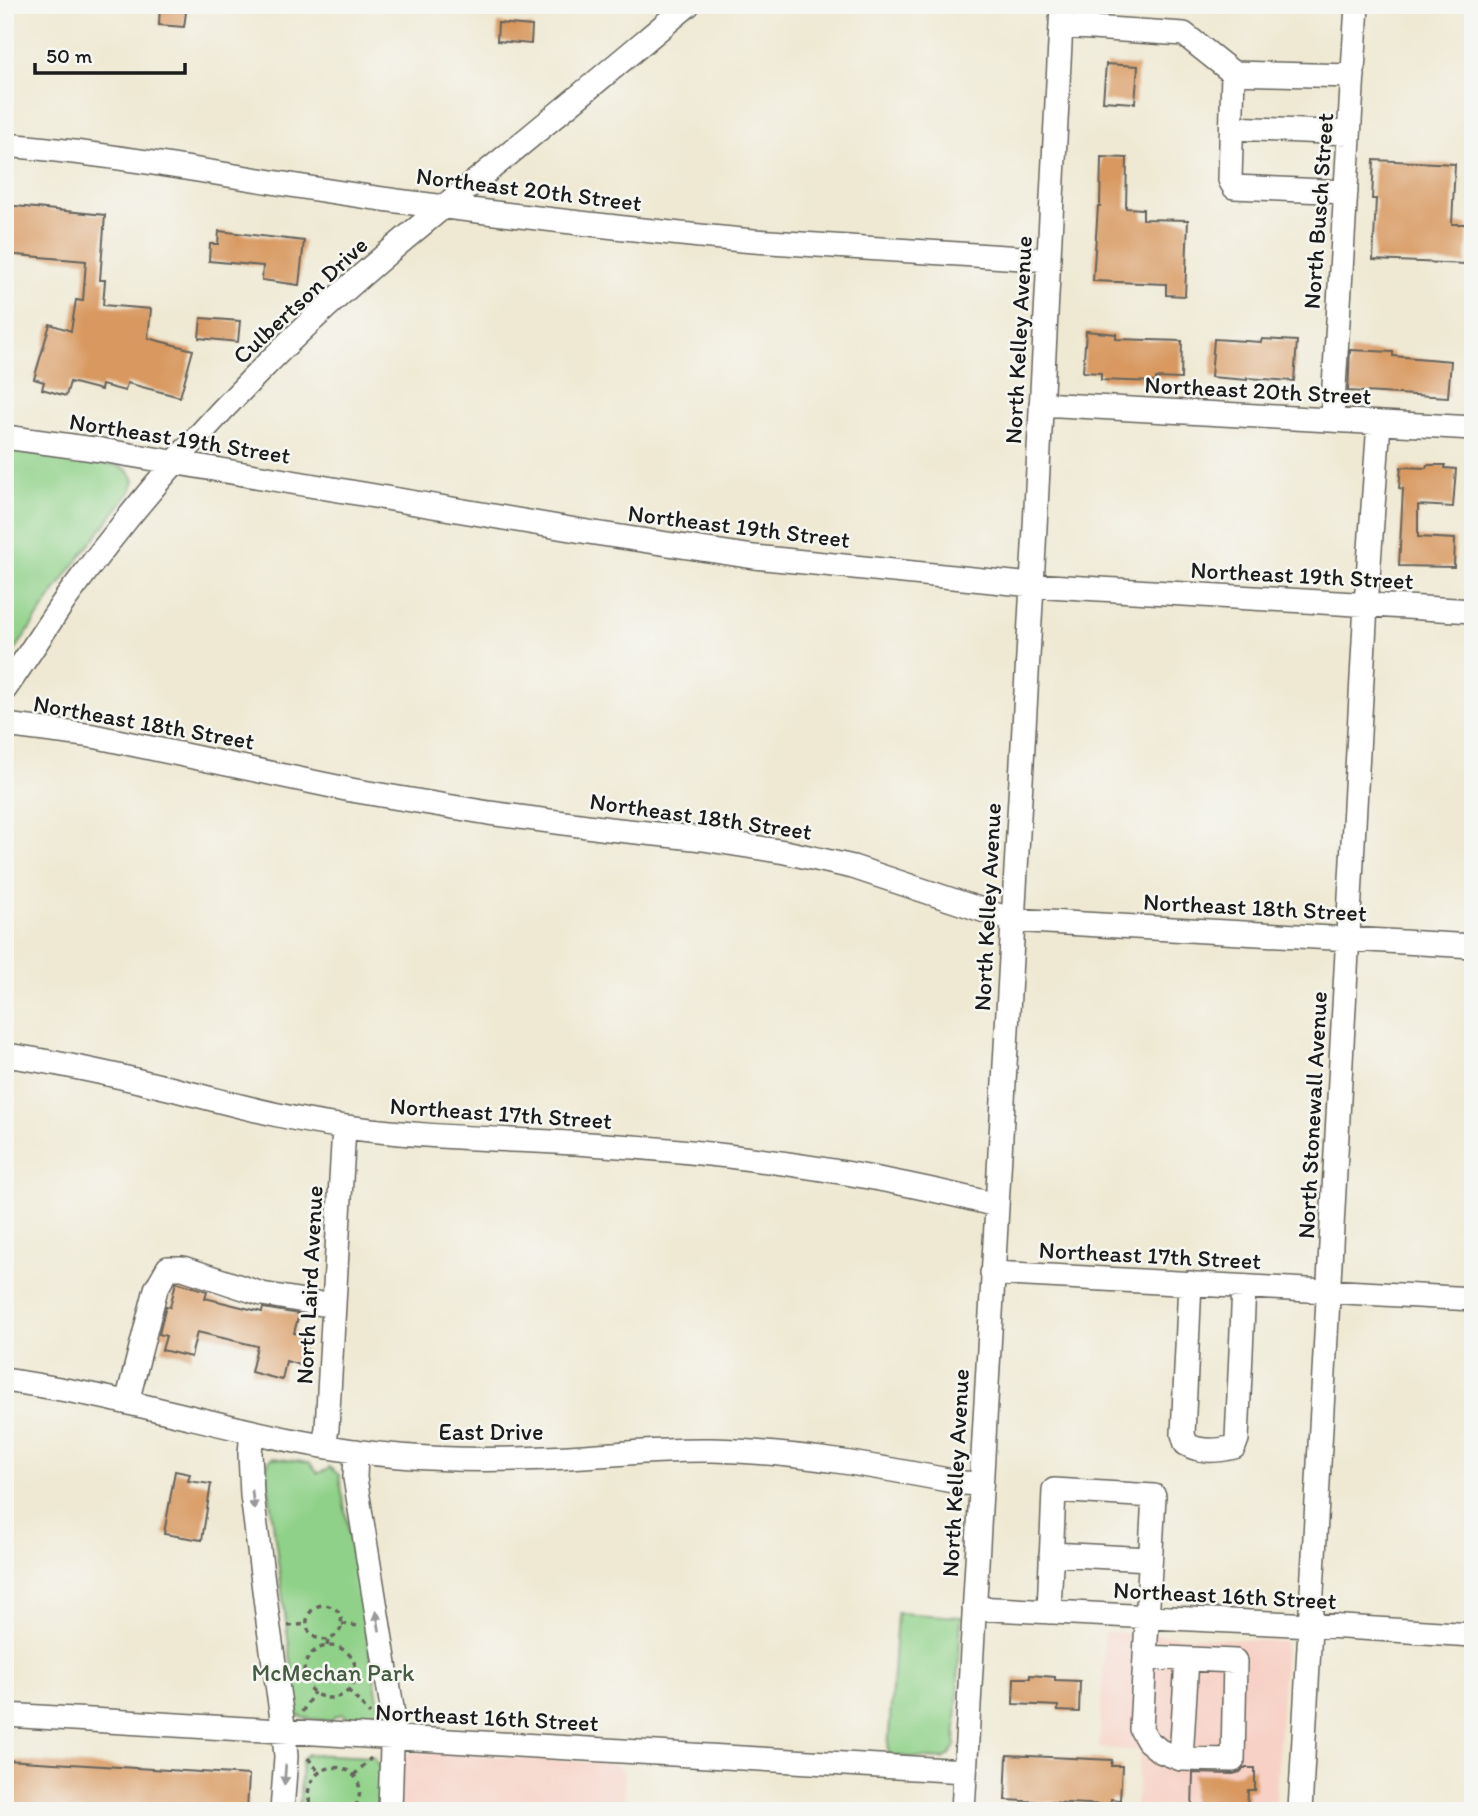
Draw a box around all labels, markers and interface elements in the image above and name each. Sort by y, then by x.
scale bar [35,32,186,76]
text: 50 m [46,43,93,68]
street label: North Busch Street [1297,112,1339,310]
street label: Northeast 20th Street [414,161,644,217]
street label: Culbertson Drive [227,230,373,370]
street label: North Kelley Avenue [998,235,1038,445]
street label: Northeast 20th Street [1144,370,1372,410]
street label: Northeast 19th Street [67,406,293,470]
street label: Northeast 19th Street [626,498,852,554]
street label: Northeast 19th Street [1190,555,1414,595]
street label: Northeast 18th Street [31,688,257,756]
street label: Northeast 18th Street [588,786,814,846]
street label: North Kelley Avenue [967,802,1007,1012]
street label: Northeast 18th Street [1142,887,1368,927]
street label: North Stonewall Avenue [1291,990,1333,1240]
street label: Northeast 17th Street [389,1091,613,1135]
street label: North Laird Avenue [289,1185,329,1385]
street label: Northeast 17th Street [1038,1235,1262,1275]
street label: North Kelley Avenue [935,1368,975,1578]
street label: East Drive [438,1417,544,1446]
one-way arrow [248,1490,259,1512]
street label: Northeast 16th Street [1113,1575,1337,1615]
one-way arrow [372,1610,383,1632]
park label: McMechan Park [251,1658,415,1687]
street label: Northeast 16th Street [375,1697,599,1737]
one-way arrow [279,1764,290,1786]

